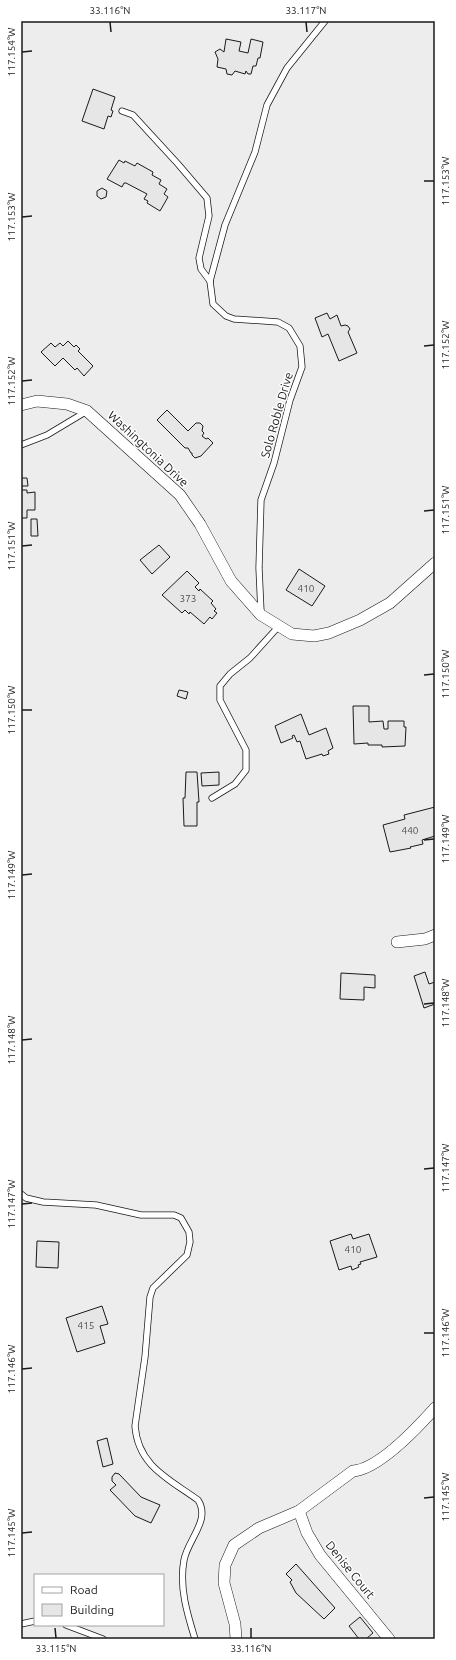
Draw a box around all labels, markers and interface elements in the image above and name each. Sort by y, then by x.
text: 33.116°N [89,5,131,16]
text: 33.117°N [285,5,327,16]
text: 117.154°W [6,28,17,76]
text: 117.153°W [440,157,451,205]
text: 117.153°W [6,193,17,241]
text: 117.152°W [440,321,451,369]
text: 117.152°W [6,357,17,405]
street label: Solo Roble Drive [258,370,295,459]
street label: Washingtonia Drive [106,408,191,489]
text: 117.151°W [440,486,451,534]
text: 117.151°W [6,522,17,570]
house number: 410 [298,583,315,594]
house number: 373 [180,593,196,604]
text: 117.150°W [440,650,451,698]
text: 117.150°W [6,686,17,734]
text: 117.149°W [440,815,451,863]
house number: 440 [402,825,419,836]
text: 117.149°W [6,851,17,899]
text: 117.148°W [440,979,451,1027]
text: 117.148°W [6,1016,17,1064]
text: 117.147°W [440,1144,451,1192]
text: 117.147°W [6,1180,17,1228]
house number: 410 [345,1244,362,1255]
text: 117.146°W [440,1309,451,1357]
house number: 415 [78,1320,94,1331]
text: 117.146°W [6,1345,17,1393]
text: 117.145°W [440,1473,451,1521]
text: 117.145°W [6,1509,17,1557]
street label: Denise Court [323,1538,378,1601]
legend [34,1574,164,1626]
text: Road [70,1583,98,1596]
text: Building [70,1603,114,1616]
text: 33.115°N [35,1643,77,1654]
text: 33.116°N [230,1643,272,1654]

